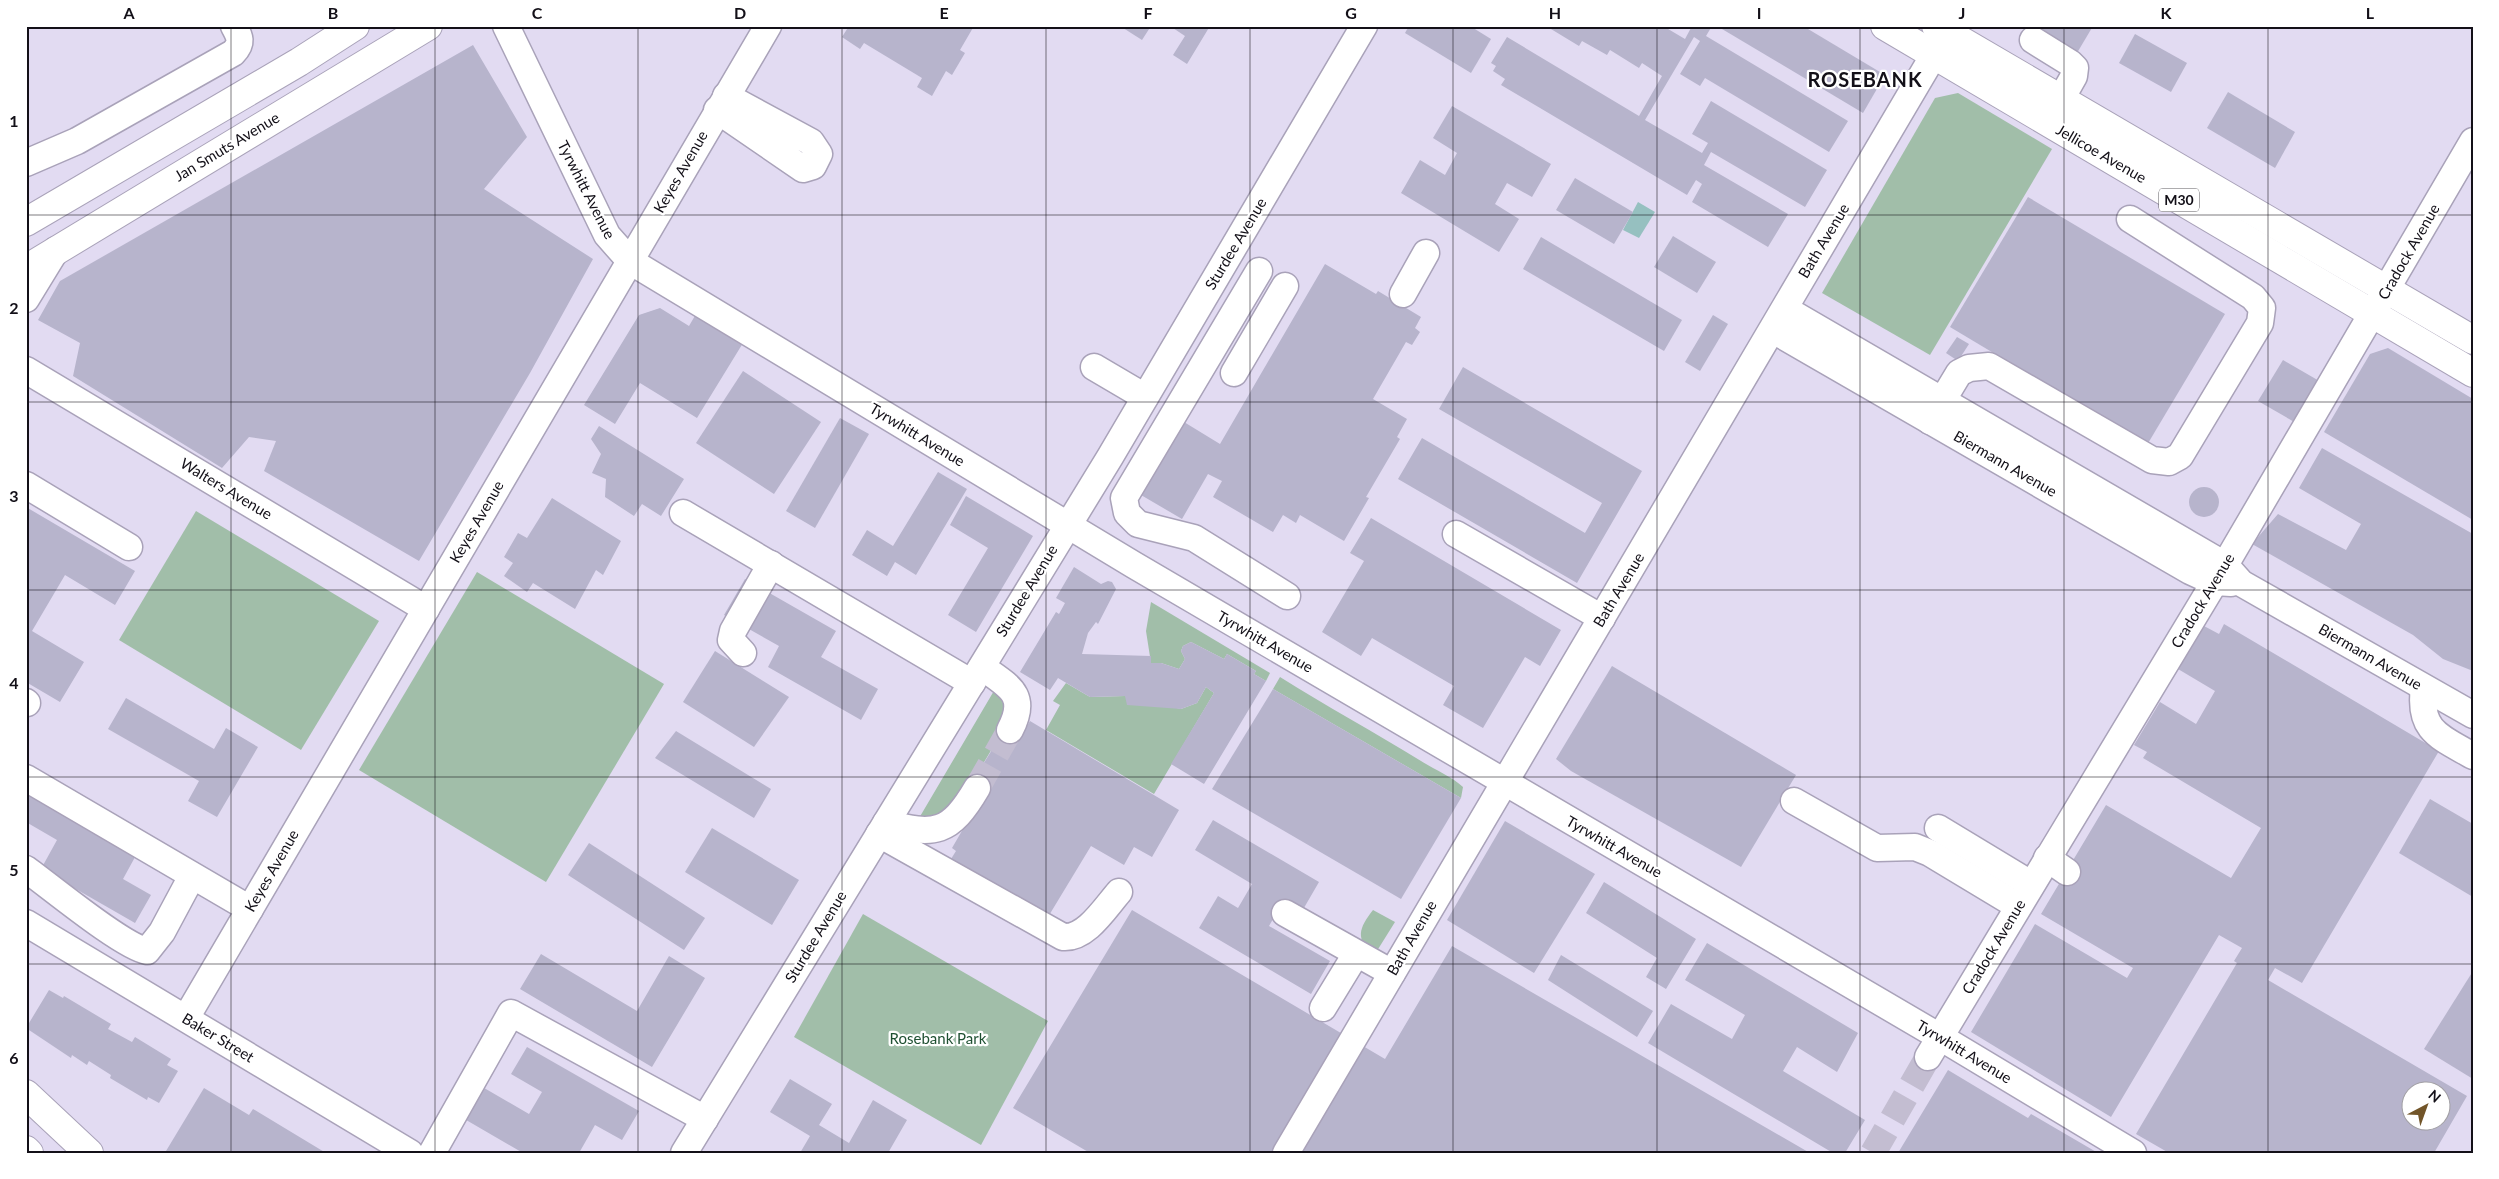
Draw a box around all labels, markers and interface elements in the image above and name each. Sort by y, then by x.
text: A [122,3,135,22]
text: B [328,3,338,22]
text: C [532,3,543,22]
text: D [734,3,746,22]
text: E [939,3,949,22]
text: F [1143,3,1153,22]
text: G [1345,3,1357,22]
text: H [1549,3,1561,22]
text: I [1757,3,1761,22]
text: J [1959,3,1965,22]
text: K [2161,3,2173,22]
text: L [2366,3,2375,22]
district label: ROSEBANK [1807,67,1923,91]
street label: Jan Smuts Avenue [171,108,282,185]
text: 1 [9,111,19,130]
street label: Jellicoe Avenue [2053,120,2150,186]
street label: Keyes Avenue [649,127,711,216]
street label: Tyrwhitt Avenue [554,137,619,242]
road number: M30 [2159,188,2199,212]
street label: Sturdee Avenue [1201,194,1270,293]
street label: Bath Avenue [1794,200,1852,281]
street label: Cradock Avenue [2373,200,2443,303]
text: 2 [9,298,19,317]
street label: Tyrwhitt Avenue [867,399,968,470]
street label: Biermann Avenue [1951,426,2060,500]
street label: Walters Avenue [177,454,276,523]
street label: Keyes Avenue [445,477,507,566]
text: 3 [9,486,19,505]
street label: Sturdee Avenue [992,541,1061,640]
street label: Bath Avenue [1589,549,1647,630]
street label: Cradock Avenue [2167,550,2238,651]
street label: Tyrwhitt Avenue [1214,606,1317,676]
street label: Biermann Avenue [2316,619,2425,693]
text: 4 [9,673,19,692]
street label: Tyrwhitt Avenue [1563,811,1666,881]
street label: Keyes Avenue [240,826,302,915]
text: 5 [9,860,19,879]
street label: Sturdee Avenue [781,887,850,986]
street label: Cradock Avenue [1958,896,2029,997]
street label: Bath Avenue [1382,897,1440,978]
street label: Baker Street [179,1009,258,1066]
street label: Tyrwhitt Avenue [1914,1016,2015,1087]
park label: Rosebank Park [890,1029,987,1047]
text: 6 [9,1048,19,1067]
north arrow [2402,1082,2452,1132]
text: N [2425,1086,2445,1106]

